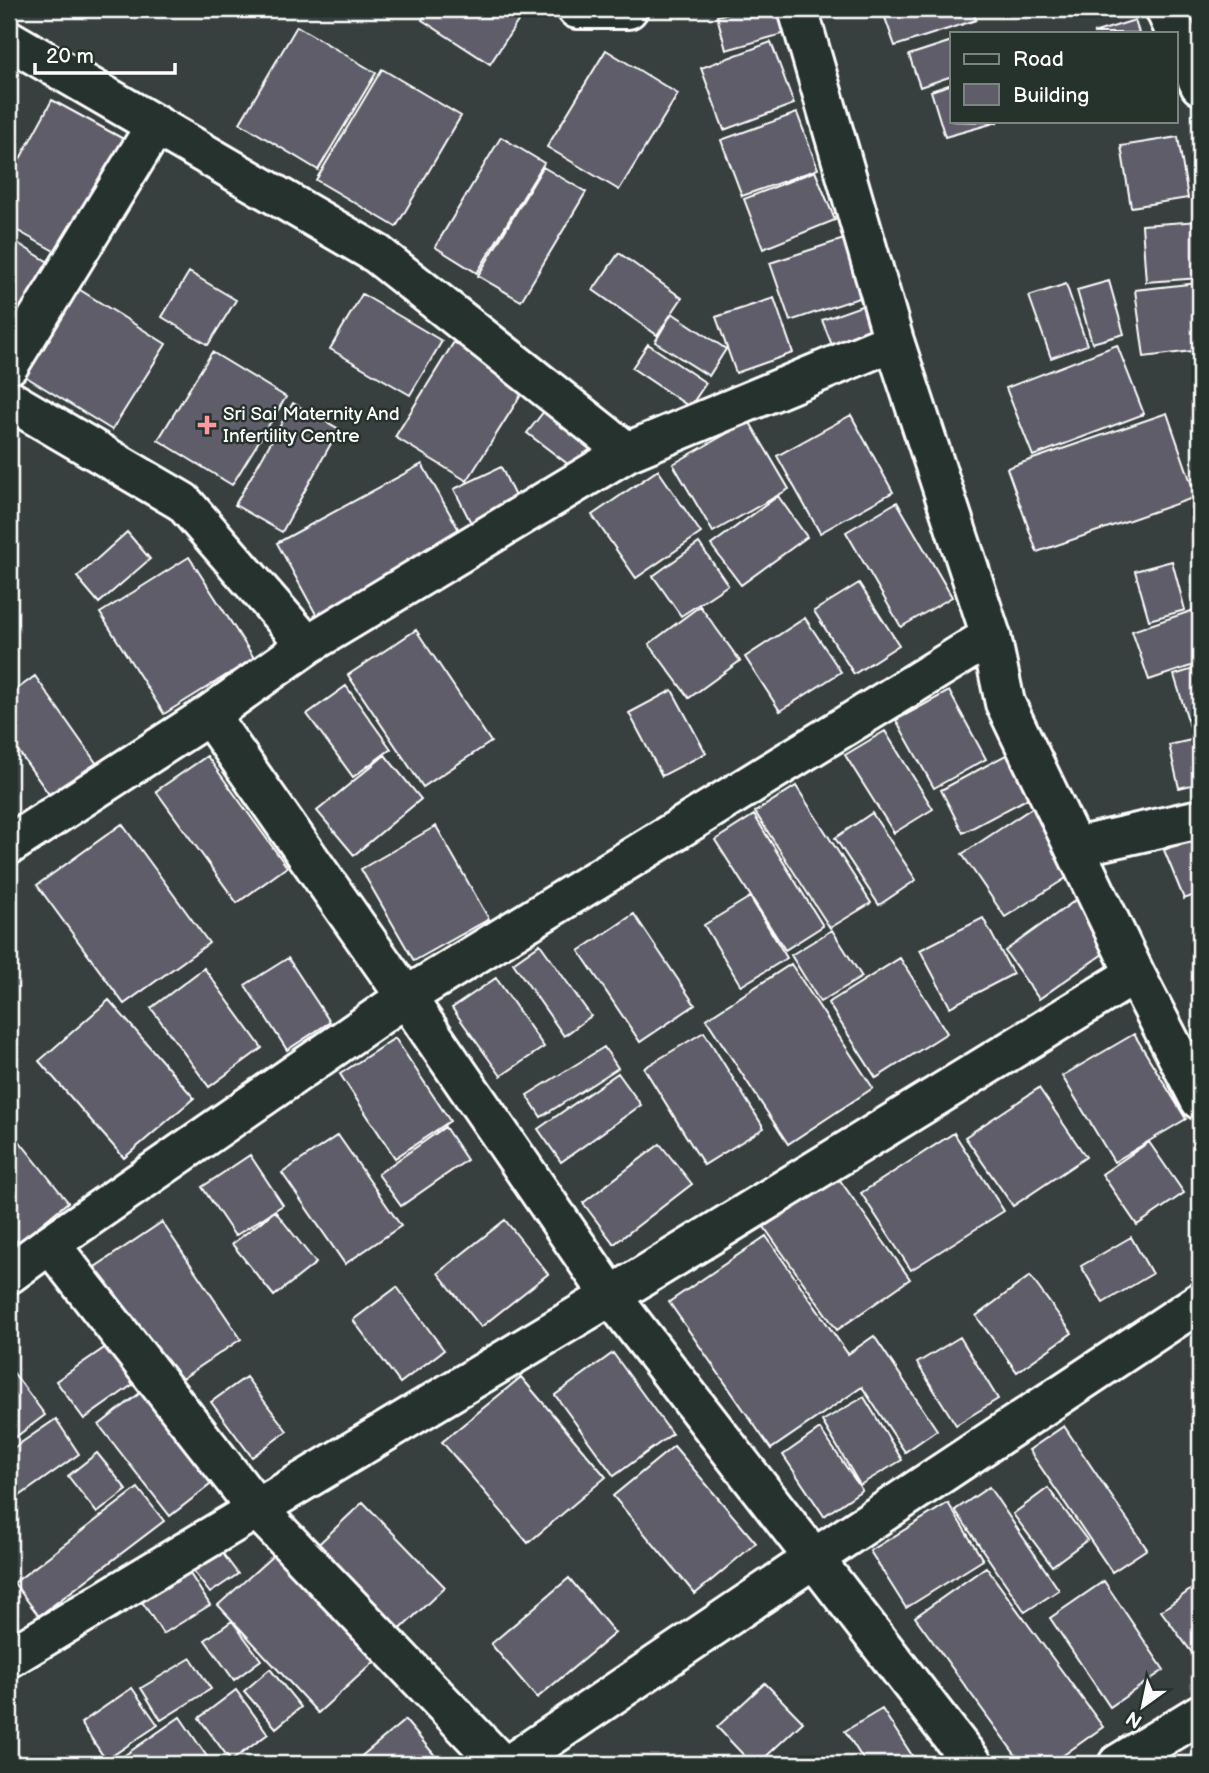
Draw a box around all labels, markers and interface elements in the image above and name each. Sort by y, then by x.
scale bar [35,32,175,76]
legend [950,32,1178,122]
text: 20 m [46,44,94,69]
text: Road [1013,47,1064,72]
text: Building [1013,83,1089,108]
place label: Sri Sai Maternity And Infertility Centre [223,403,400,448]
marker: Sri Sai Maternity And Infertility Centre [197,415,217,435]
north arrow [1108,1672,1178,1742]
text: N [1122,1705,1147,1733]

